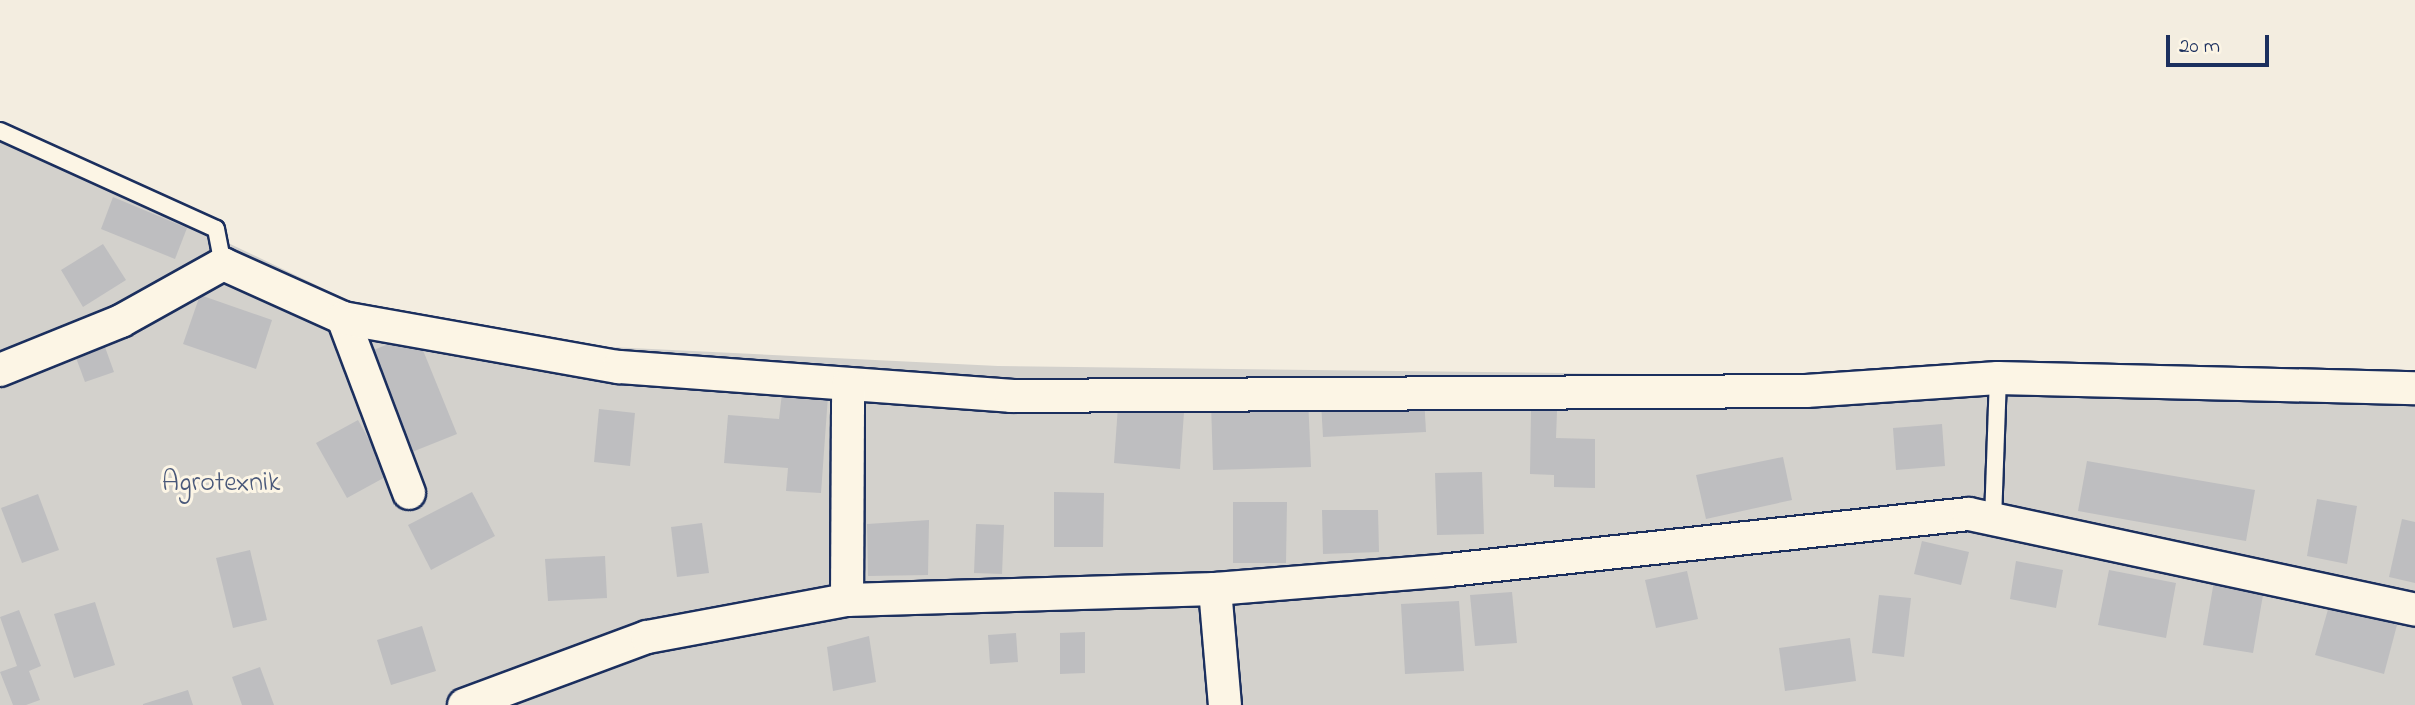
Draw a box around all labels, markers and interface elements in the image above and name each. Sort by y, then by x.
scale bar [2170,21,2273,65]
text: 20 m [2179,32,2220,62]
park label: Agrotexnik [162,467,280,501]

